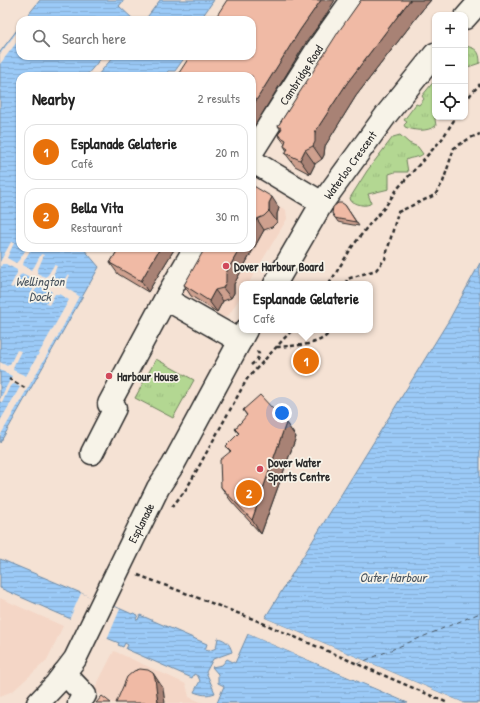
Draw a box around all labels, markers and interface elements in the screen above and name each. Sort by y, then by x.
map controls [432,12,468,120]
button: + [432,12,468,48]
search box [16,16,256,60]
icon: search [30,27,52,49]
text: Search here [62,28,126,49]
street label: Cambridge Road [275,41,327,109]
button: − [432,48,468,84]
button: locate [432,84,468,120]
text: Nearby [32,87,75,110]
text: 2 results [198,89,240,107]
street label: Waterloo Crescent [319,127,381,203]
text: Esplanade Gelaterie [71,133,177,154]
text: 1 [44,143,48,161]
text: 20 m [215,143,239,161]
text: Café [71,154,93,172]
text: Bella Vita [71,197,123,218]
text: 2 [43,207,49,225]
text: 30 m [216,207,239,225]
text: Restaurant [71,218,122,236]
place label: Dover Harbour Board [234,258,324,275]
marker: Dover Harbour Board [221,261,231,271]
water label: Wellington Dock [16,272,66,305]
popup [239,281,373,333]
text: Esplanade Gelaterie [253,288,359,309]
text: Café [253,309,275,327]
pin: 1 [293,346,319,376]
place label: Harbour House [117,368,179,385]
marker: Harbour House [104,371,114,381]
your location [272,403,292,423]
place label: Dover Water Sports Centre [268,454,330,486]
marker: Dover Water Sports Centre [255,464,265,474]
pin: 2 [236,478,262,508]
street label: Esplanade [124,500,158,546]
water label: Outer Harbour [359,568,429,586]

